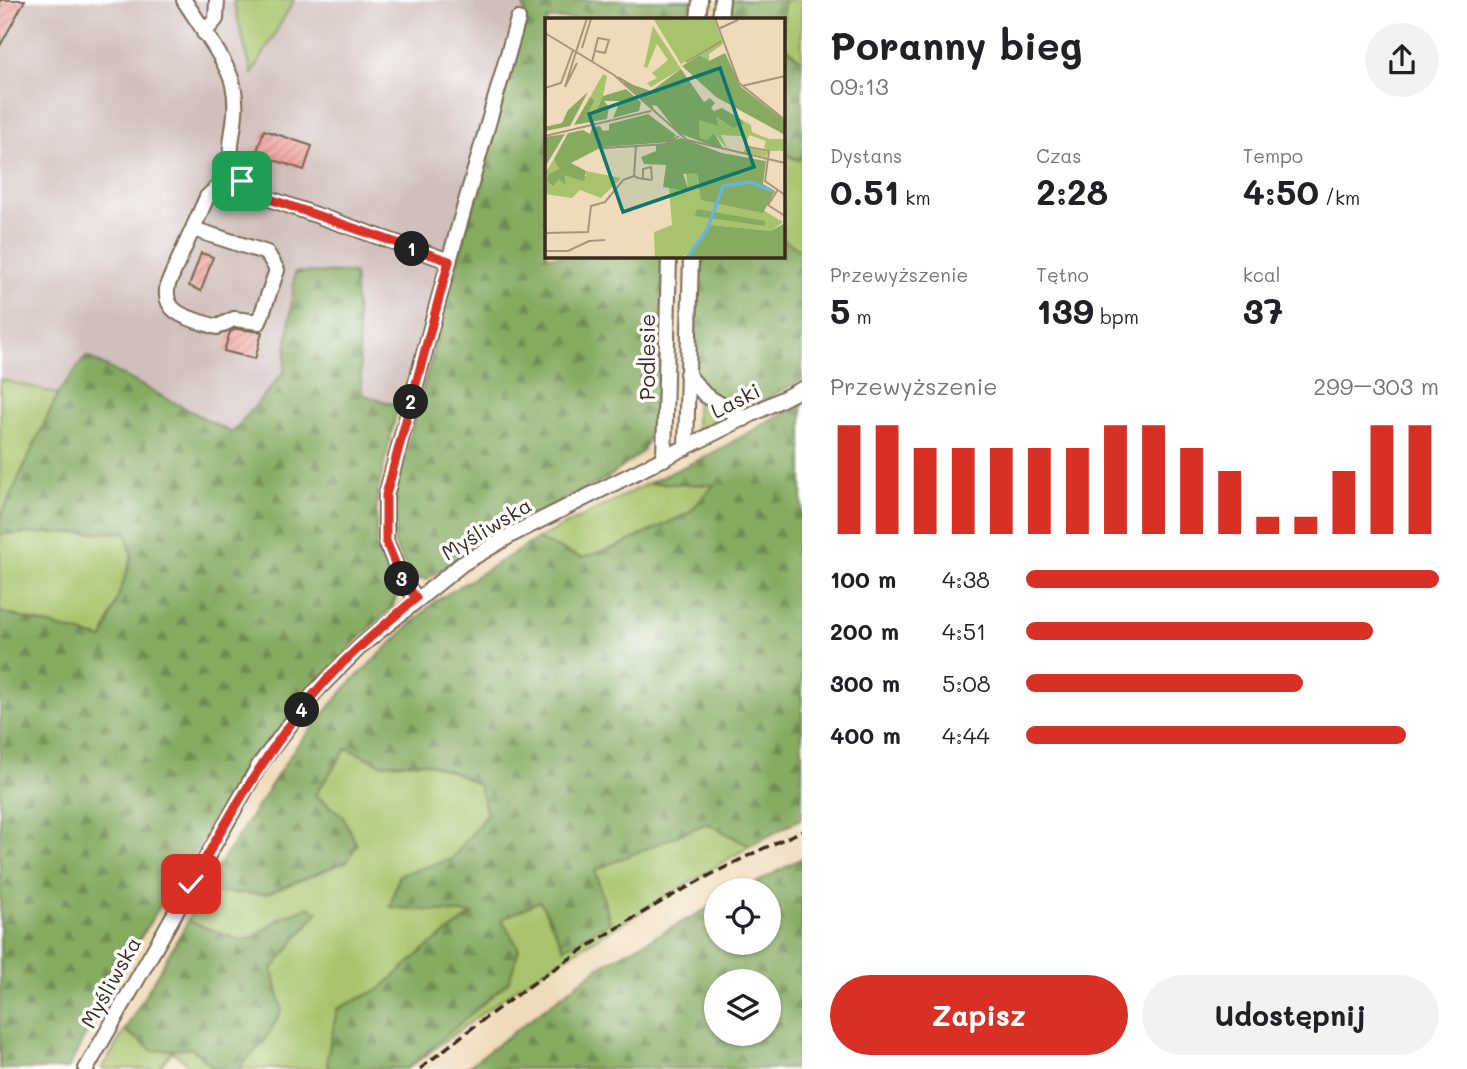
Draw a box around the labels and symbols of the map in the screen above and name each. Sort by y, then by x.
inset map [545,18,785,257]
pin [212,151,272,211]
pin: 1 [394,232,430,266]
street label: Podlesie [633,314,660,400]
street label: Laski [706,376,764,424]
pin: 2 [394,384,428,420]
street label: Myśliwska [436,491,536,565]
pin: 3 [384,562,420,596]
pin: 4 [284,692,320,728]
pin [161,854,221,914]
street label: Myśliwska [74,932,146,1032]

